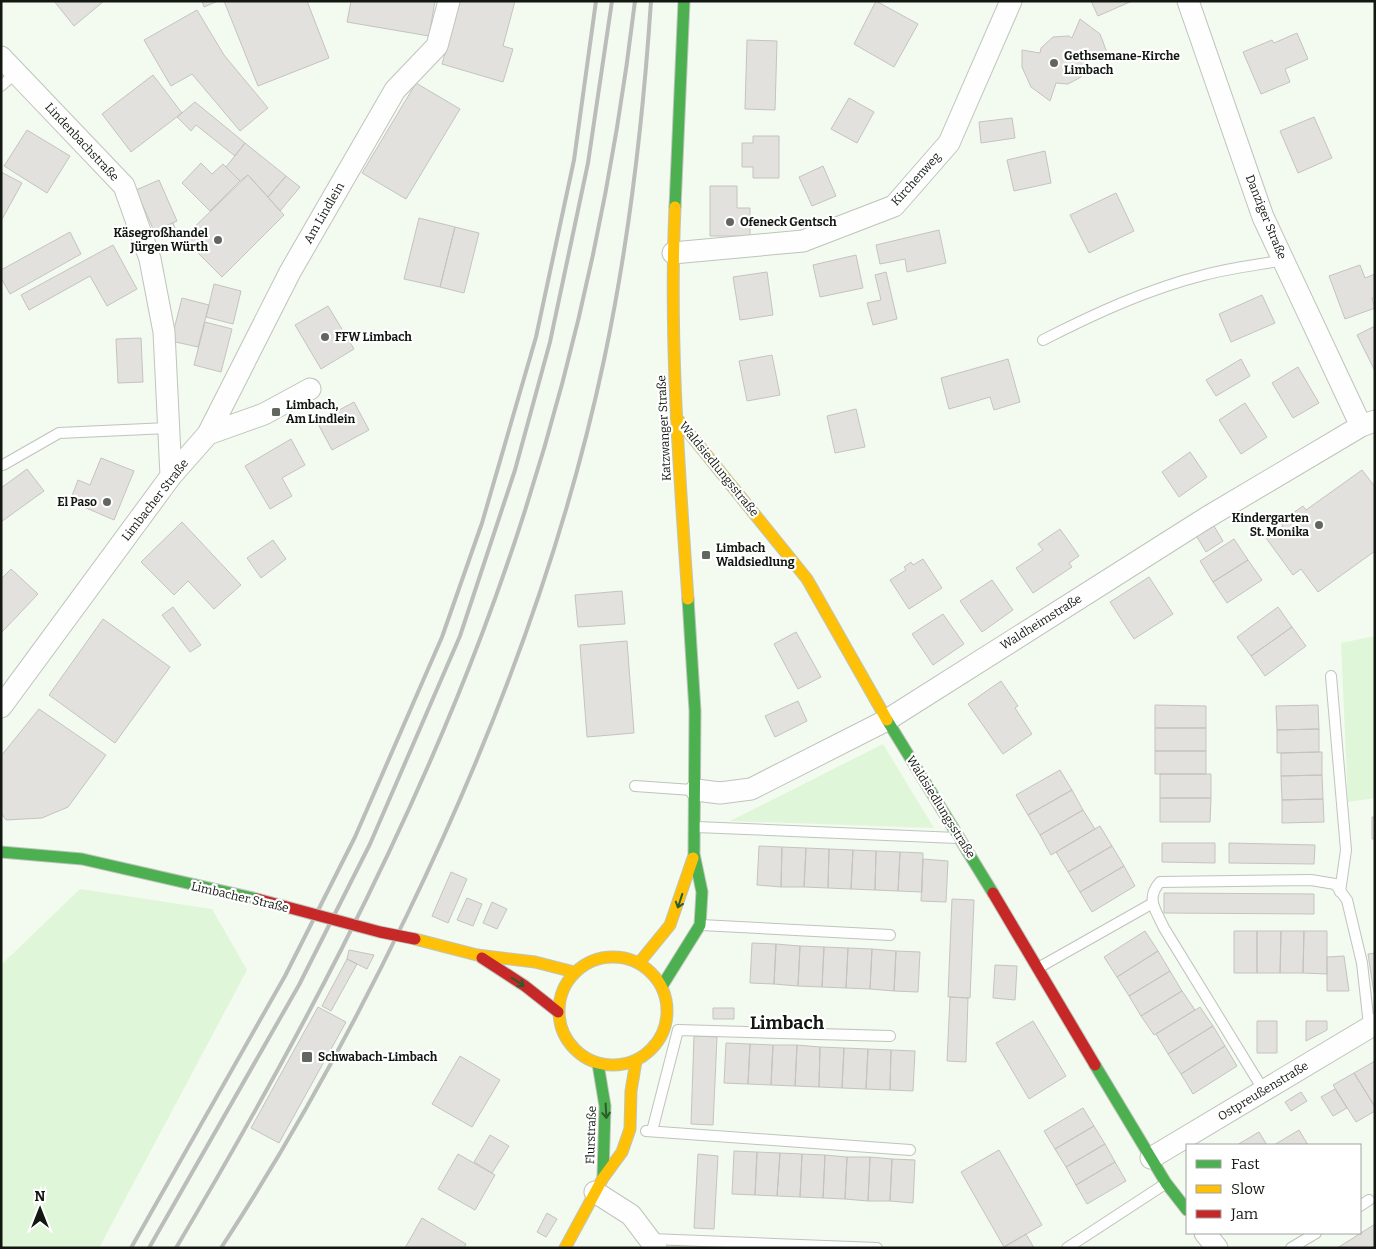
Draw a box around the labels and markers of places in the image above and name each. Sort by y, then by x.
place label: Gethsemane-Kirche Limbach [1064,49,1180,77]
marker: Gethsemane-Kirche Limbach [1048,57,1060,69]
place label: Ofeneck Gentsch [740,215,837,229]
marker: Ofeneck Gentsch [724,216,736,228]
place label: Käsegroßhandel Jürgen Würth [113,226,208,254]
marker: Käsegroßhandel Jürgen Würth [212,234,224,246]
place label: FFW Limbach [335,330,412,344]
marker: FFW Limbach [319,331,331,343]
place label: Limbach, Am Lindlein [286,398,356,426]
marker: Limbach, Am Lindlein [270,406,282,418]
place label: El Paso [57,495,97,509]
marker: El Paso [101,496,113,508]
place label: Kindergarten St. Monika [1232,511,1309,539]
marker: Kindergarten St. Monika [1313,519,1325,531]
place label: Limbach Waldsiedlung [716,541,795,569]
marker: Limbach Waldsiedlung [700,549,712,561]
marker: Schwabach-Limbach [300,1050,314,1064]
place label: Schwabach-Limbach [318,1050,438,1064]

